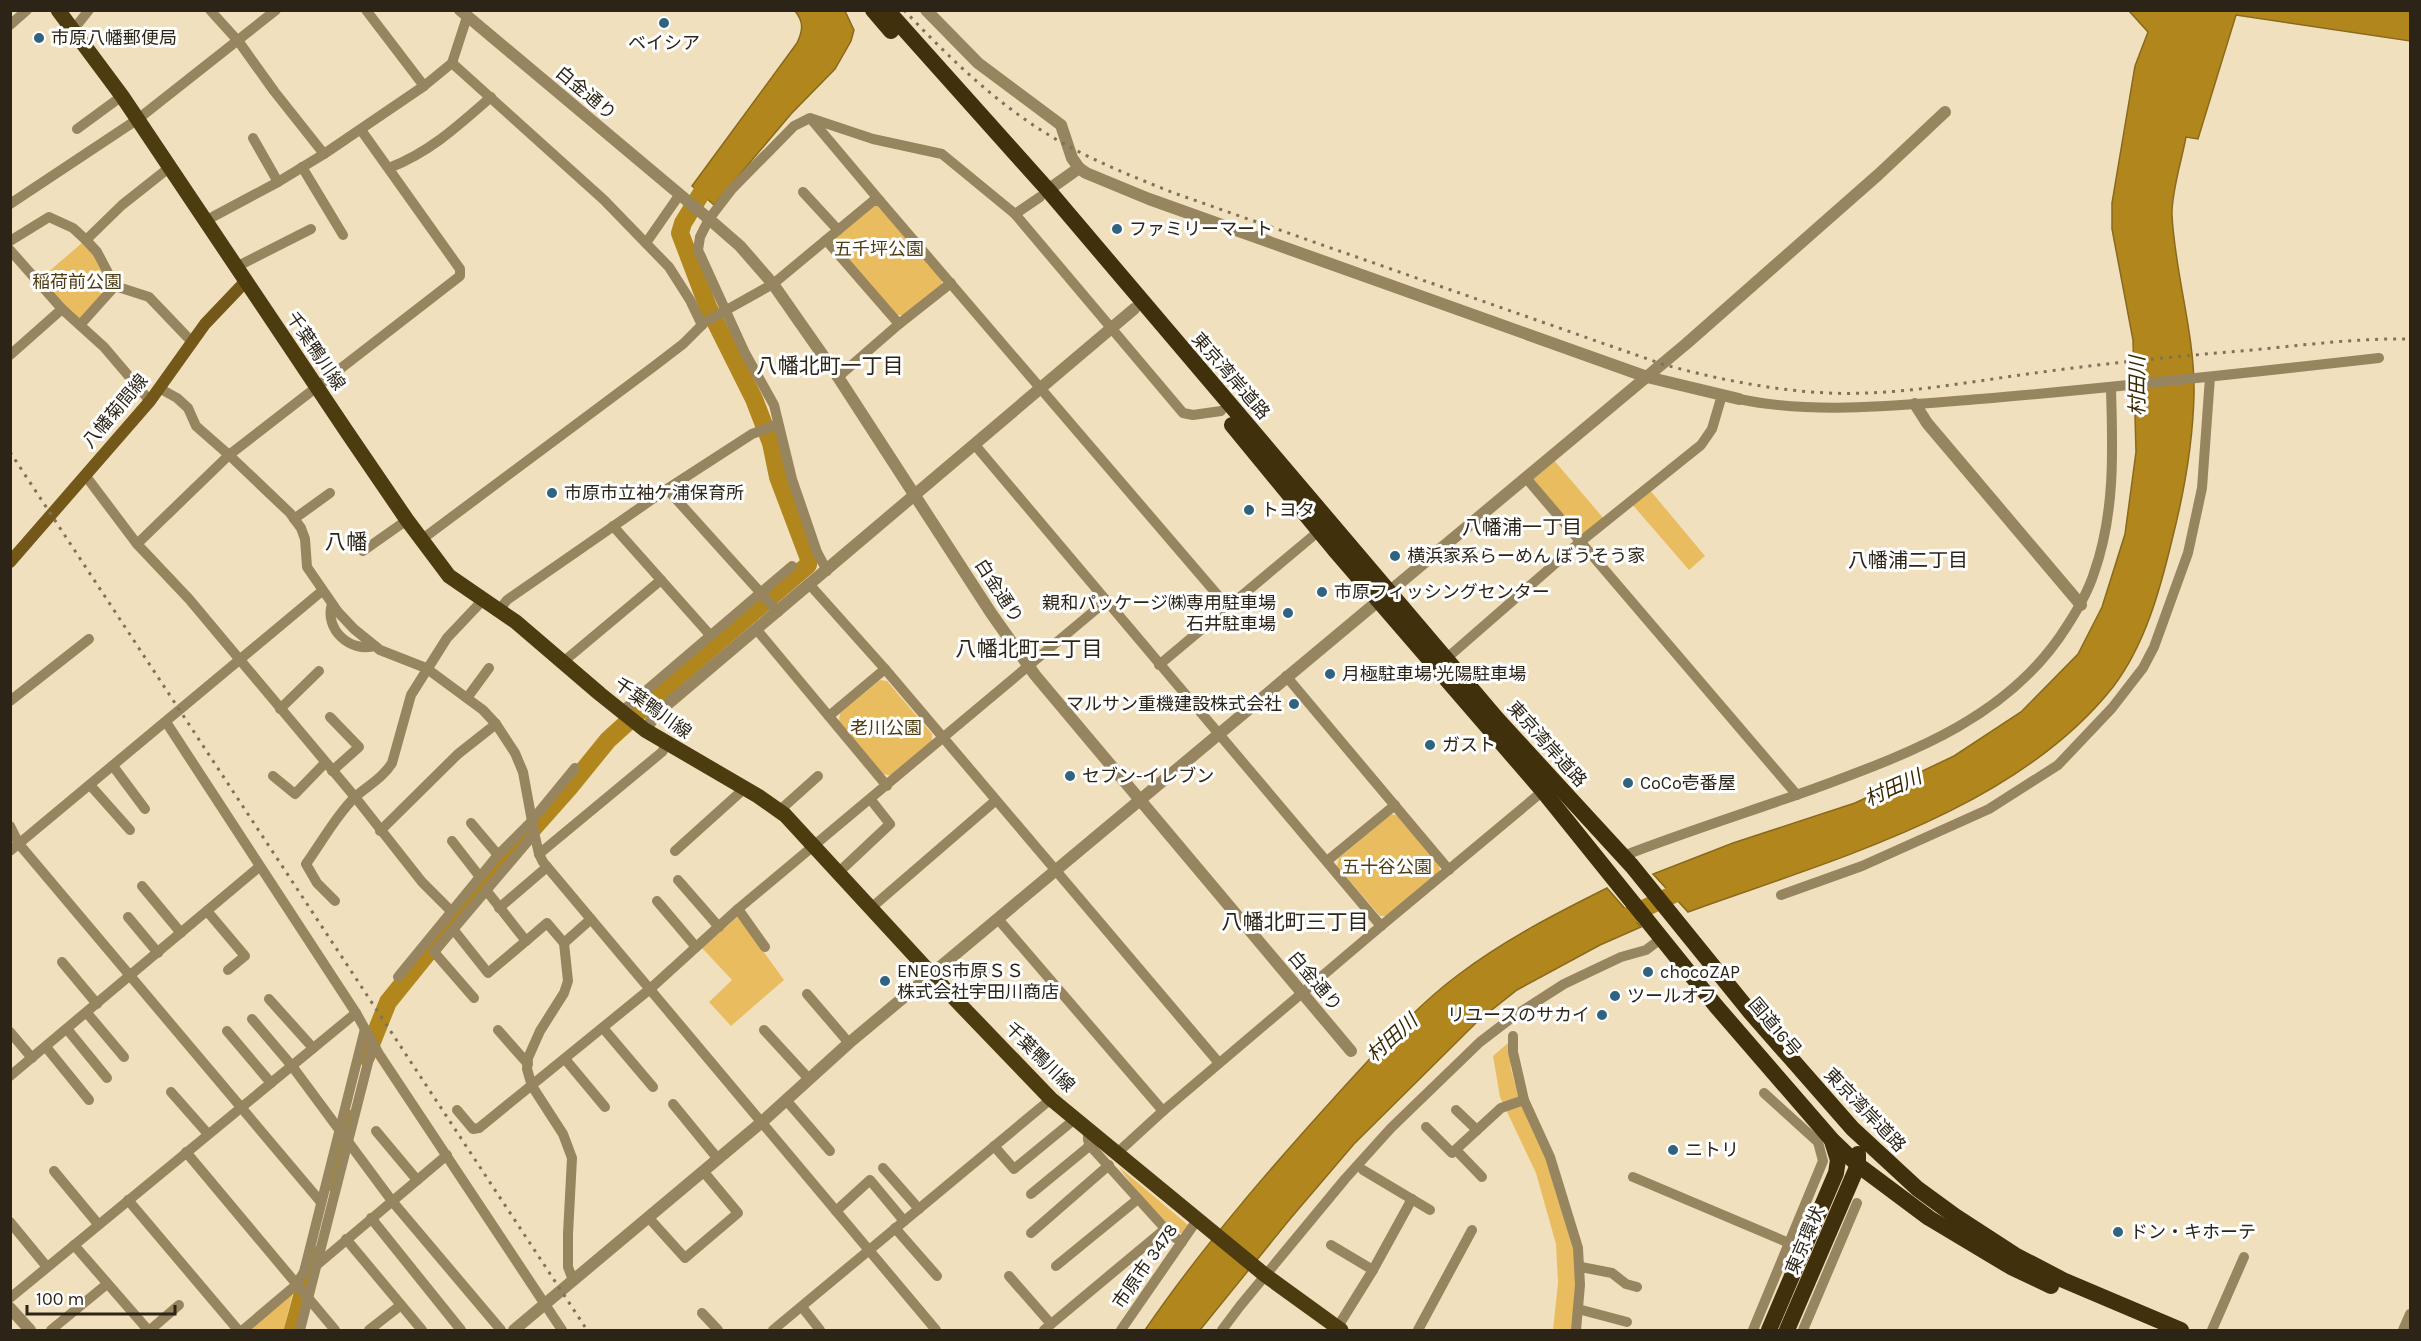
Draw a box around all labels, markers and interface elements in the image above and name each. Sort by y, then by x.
marker: ベイシア [657,16,671,30]
place label: 市原八幡郵便局 [51,27,177,49]
marker: 市原八幡郵便局 [32,31,46,45]
place label: ベイシア [628,32,700,54]
street label: 白金通り [551,61,621,125]
place label: ファミリーマート [1129,218,1273,240]
marker: ファミリーマート [1110,222,1124,236]
park label: 五千坪公園 [834,238,924,260]
park label: 稲荷前公園 [32,271,122,293]
street label: 千葉鴨川線 [282,308,350,394]
street label: 東京湾岸道路 [1187,328,1275,424]
district label: 八幡北町一丁目 [757,354,904,378]
water label: 村田川 [2126,354,2149,416]
street label: 八幡菊間線 [78,369,152,453]
place label: 市原市立袖ケ浦保育所 [564,482,744,504]
marker: 市原市立袖ケ浦保育所 [545,486,559,500]
place label: トヨタ [1261,499,1315,521]
marker: トヨタ [1242,503,1256,517]
district label: 八幡浦一丁目 [1462,516,1582,539]
district label: 八幡 [325,530,367,554]
place label: 横浜家系らーめん ぼうそう家 [1407,545,1645,567]
marker: 横浜家系らーめん ぼうそう家 [1388,549,1402,563]
district label: 八幡浦二丁目 [1848,549,1968,572]
street label: 白金通り [970,555,1028,627]
place label: 市原フィッシングセンター [1334,581,1550,603]
marker: 市原フィッシングセンター [1315,585,1329,599]
place label: 親和パッケージ㈱専用駐車場 石井駐車場 [1042,592,1276,635]
marker: 親和パッケージ㈱専用駐車場 石井駐車場 [1281,606,1295,620]
district label: 八幡北町二丁目 [956,637,1103,661]
place label: 月極駐車場 光陽駐車場 [1342,663,1526,685]
marker: 月極駐車場 光陽駐車場 [1323,667,1337,681]
street label: 千葉鴨川線 [610,673,696,743]
place label: マルサン重機建設株式会社 [1066,693,1282,715]
marker: マルサン重機建設株式会社 [1287,697,1301,711]
street label: 東京湾岸道路 [1503,697,1591,791]
park label: 老川公園 [850,717,922,739]
place label: ガスト [1442,734,1496,756]
marker: ガスト [1423,738,1437,752]
water label: 村田川 [1861,764,1927,811]
place label: セブン-イレブン [1082,765,1214,787]
marker: セブン-イレブン [1063,769,1077,783]
place label: CoCo壱番屋 [1640,772,1736,794]
marker: CoCo壱番屋 [1621,776,1635,790]
park label: 五十谷公園 [1342,856,1432,878]
district label: 八幡北町三丁目 [1222,910,1369,934]
street label: 白金通り [1283,946,1347,1016]
place label: ENEOS市原ＳＳ 株式会社宇田川商店 [897,960,1059,1003]
place label: chocoZAP [1660,961,1740,983]
marker: chocoZAP [1641,965,1655,979]
marker: ENEOS市原ＳＳ 株式会社宇田川商店 [878,974,892,988]
place label: ツールオフ [1627,985,1717,1007]
marker: ツールオフ [1608,989,1622,1003]
street label: 国道16号 [1744,993,1806,1061]
place label: リユースのサカイ [1447,1004,1590,1026]
water label: 村田川 [1362,1008,1423,1067]
marker: リユースのサカイ [1595,1008,1609,1022]
street label: 千葉鴨川線 [1000,1017,1080,1097]
street label: 東京湾岸道路 [1820,1064,1910,1156]
place label: ニトリ [1685,1139,1739,1161]
marker: ニトリ [1666,1143,1680,1157]
street label: 東京環状 [1781,1203,1829,1277]
street label: 市原市 3478 [1108,1219,1182,1313]
place label: ドン・キホーテ [2130,1221,2256,1243]
marker: ドン・キホーテ [2111,1225,2125,1239]
scale bar [27,1278,176,1316]
text: 100 m [36,1288,84,1310]

